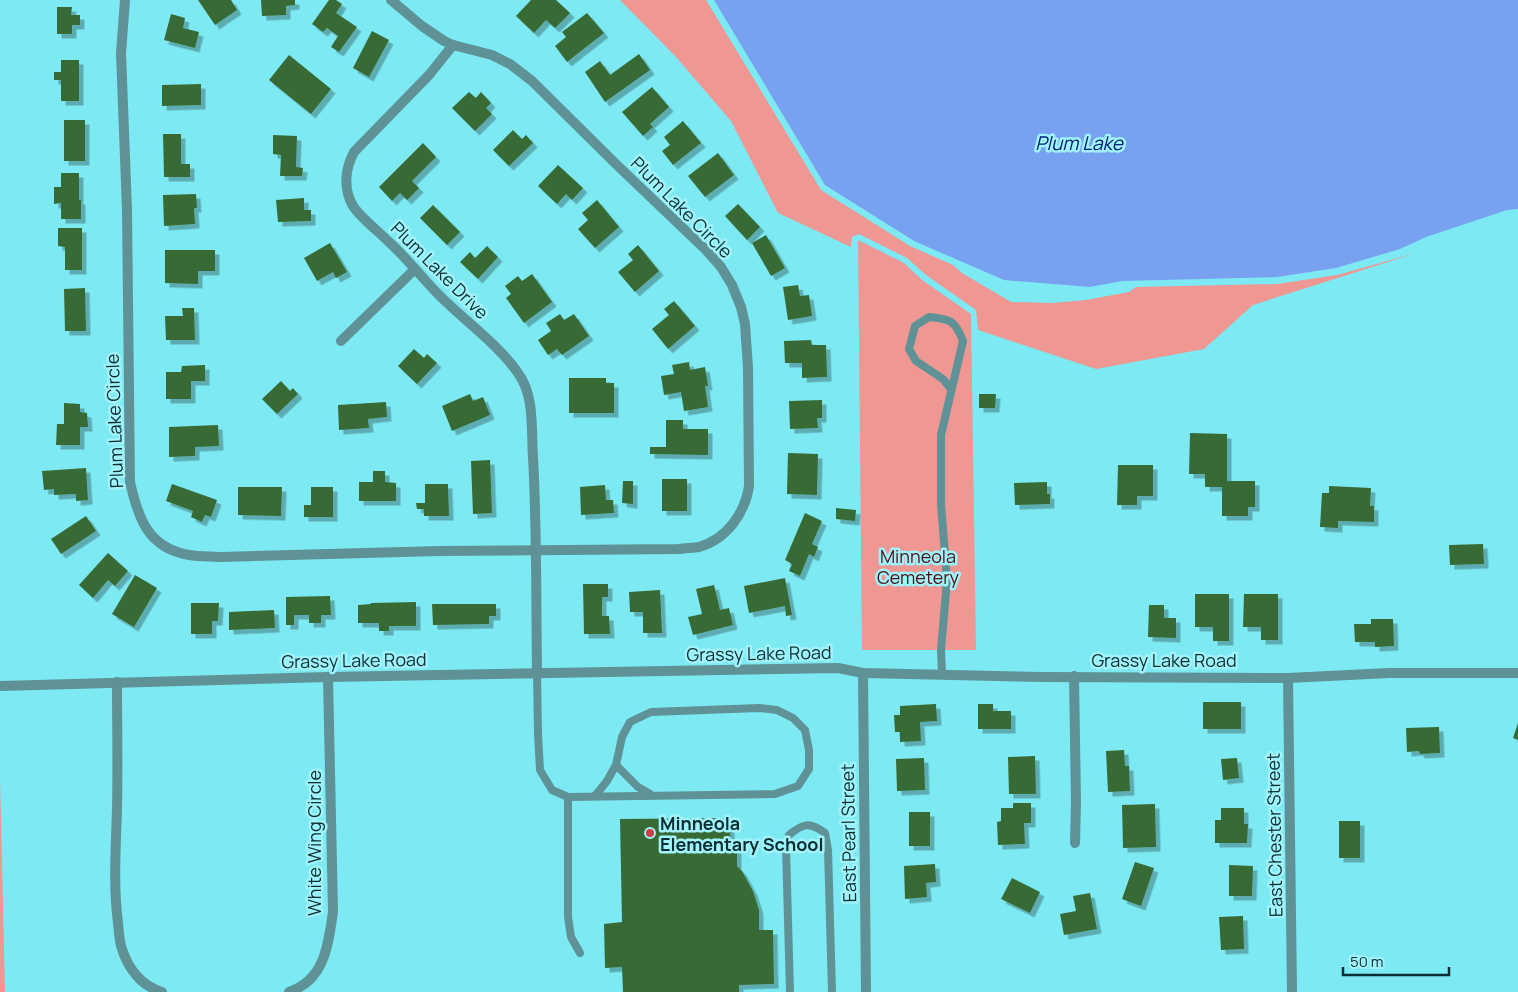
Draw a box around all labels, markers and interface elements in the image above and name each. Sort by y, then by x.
water label: Plum Lake [1035,130,1125,156]
street label: Plum Lake Circle [626,151,738,263]
street label: Plum Lake Drive [386,216,494,324]
street label: Plum Lake Circle [100,353,128,489]
park label: Minneola Cemetery [877,544,960,589]
street label: Grassy Lake Road [686,640,832,666]
street label: Grassy Lake Road [281,647,427,673]
street label: Grassy Lake Road [1091,648,1237,672]
street label: East Chester Street [1261,753,1287,917]
street label: East Pearl Street [835,763,861,903]
street label: White Wing Circle [302,770,326,916]
place label: Minneola Elementary School [660,811,823,856]
marker: Minneola Elementary School [644,827,656,839]
scale bar [1343,944,1449,976]
text: 50 m [1350,951,1384,972]

